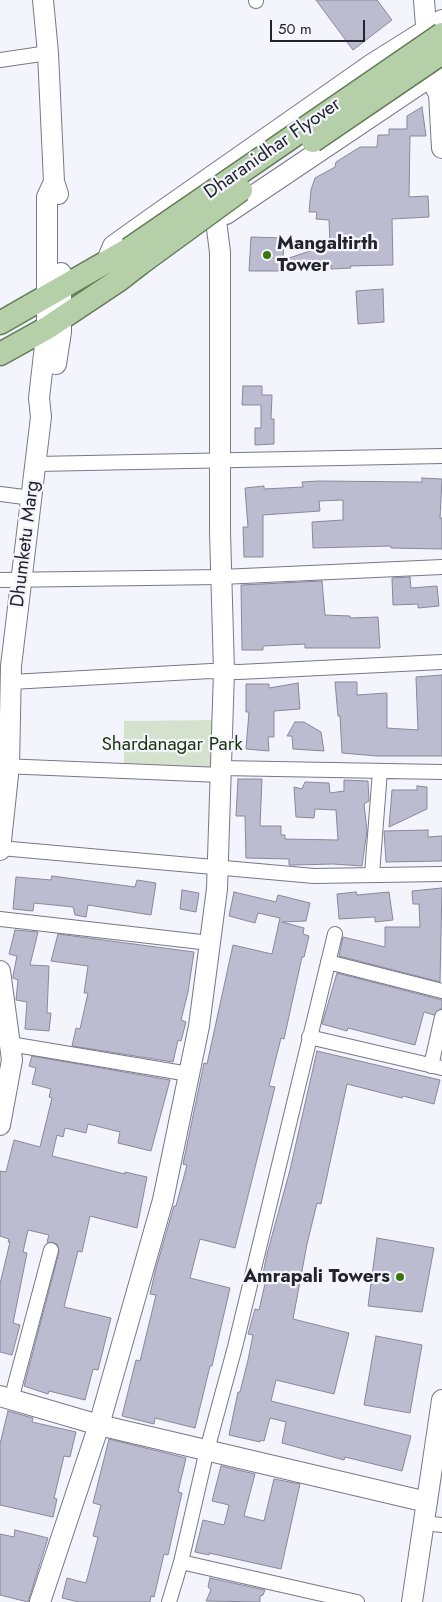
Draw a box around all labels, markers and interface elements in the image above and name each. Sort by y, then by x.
scale bar [272,10,367,42]
text: 50 m [278,18,312,40]
street label: Dharanidhar Flyover [200,93,346,205]
place label: Mangaltirth Tower [277,233,378,277]
marker: Mangaltirth Tower [261,249,273,261]
street label: Dhumketu Marg [7,479,45,609]
park label: Shardanagar Park [101,734,243,756]
place label: Amrapali Towers [243,1266,390,1288]
marker: Amrapali Towers [394,1271,406,1283]

